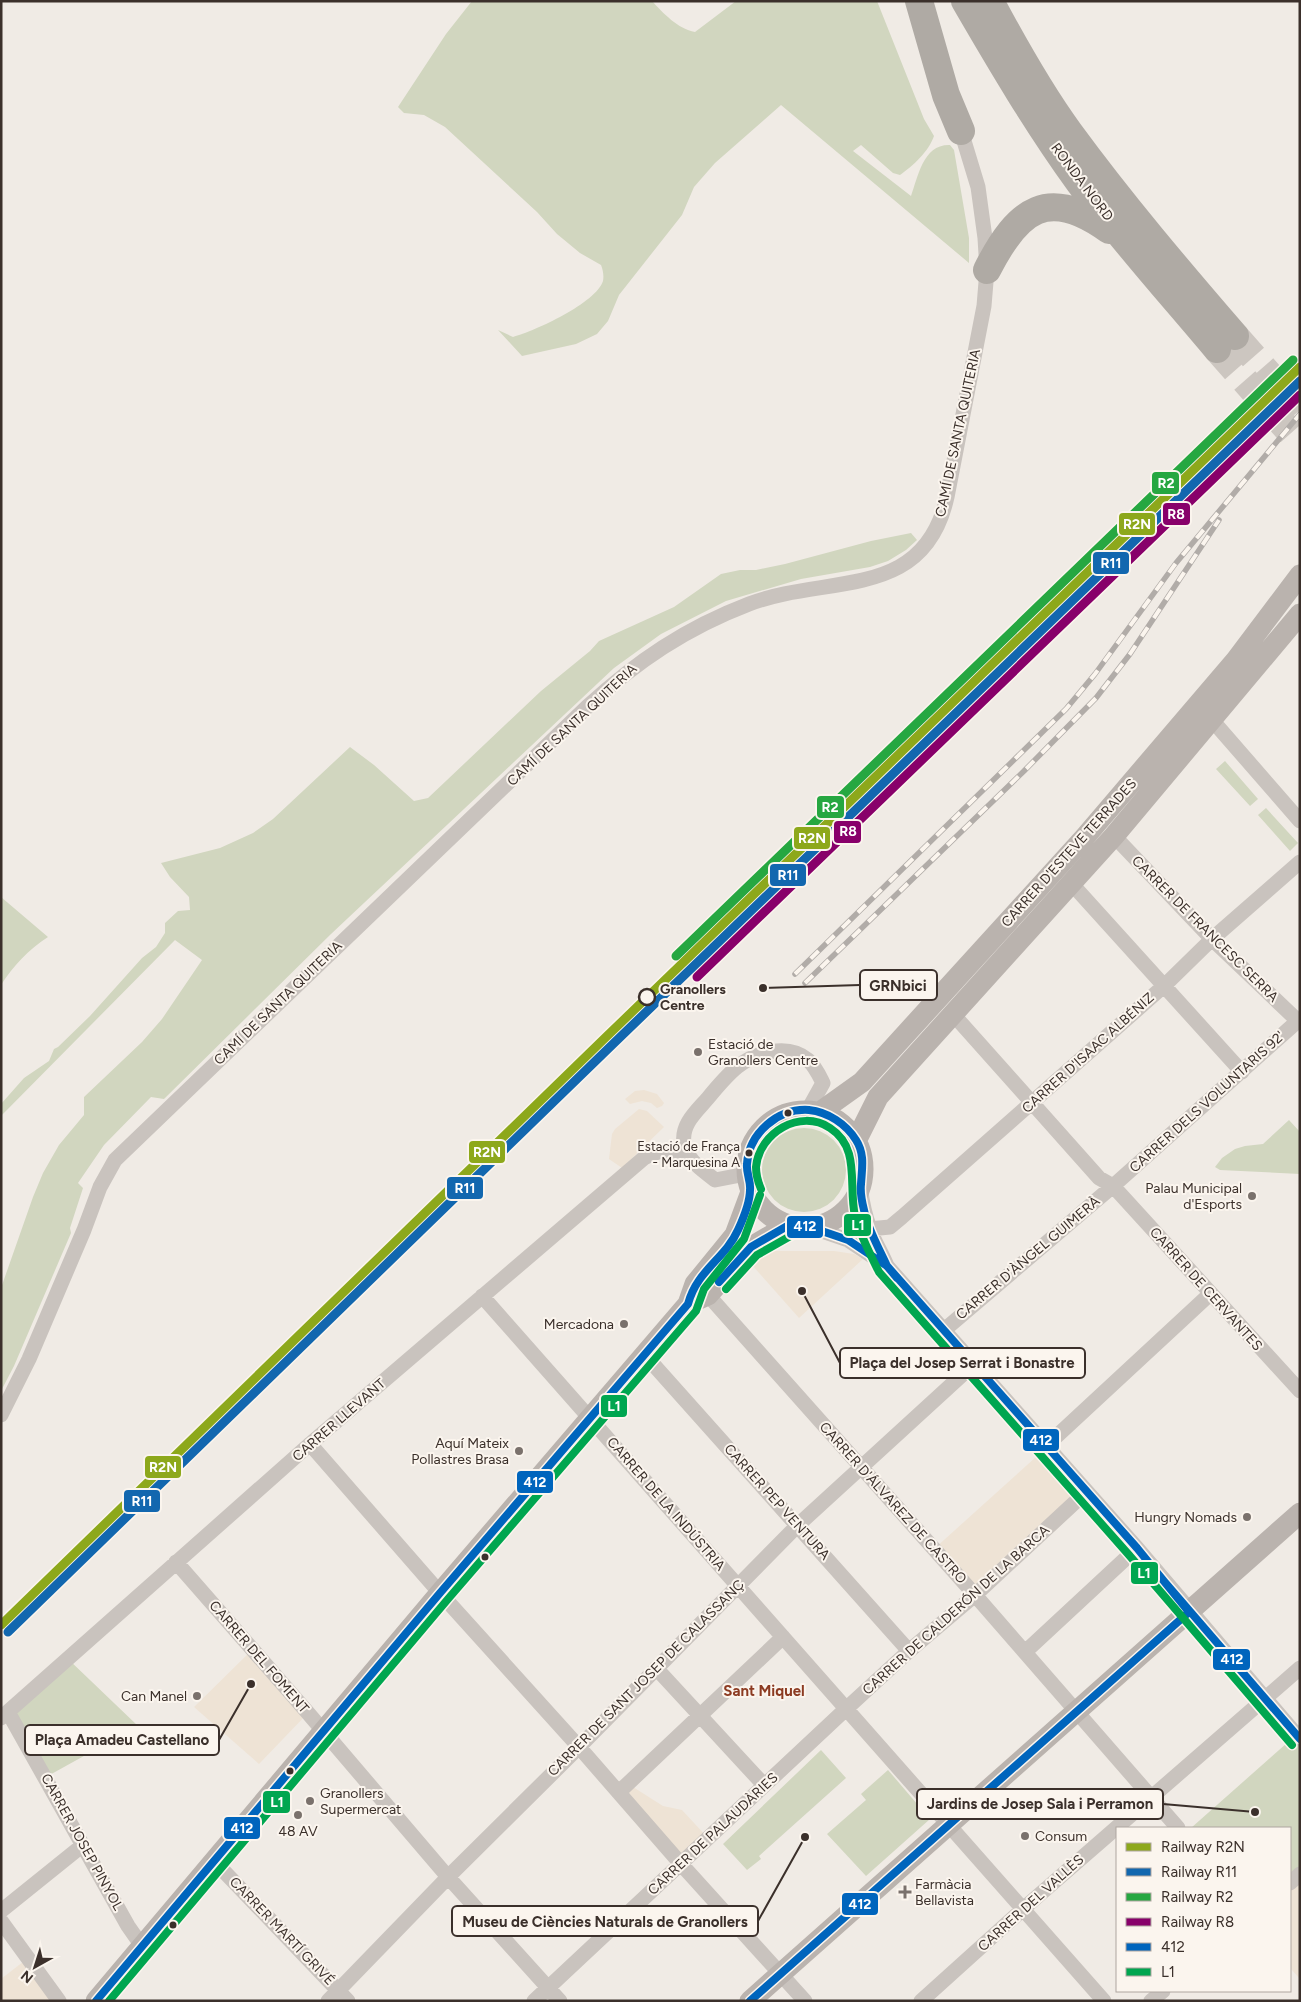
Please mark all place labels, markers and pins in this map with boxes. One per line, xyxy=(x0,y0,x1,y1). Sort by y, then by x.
callout: GRNbici xyxy=(860,970,937,1000)
place label: Granollers Centre xyxy=(660,981,726,1014)
marker: Granollers Centre xyxy=(638,988,656,1006)
place label: Estació de Granollers Centre xyxy=(708,1036,819,1069)
marker: Estació de Granollers Centre xyxy=(692,1046,704,1058)
unlabelled marker xyxy=(783,1108,793,1118)
place label: Estació de França - Marquesina A xyxy=(637,1139,740,1170)
marker: Estació de França - Marquesina A xyxy=(744,1148,754,1158)
place label: Palau Municipal d'Esports xyxy=(1145,1180,1242,1213)
marker: Palau Municipal d'Esports xyxy=(1246,1190,1258,1202)
place label: Mercadona xyxy=(544,1316,614,1333)
marker: Mercadona xyxy=(618,1318,630,1330)
callout: Plaça del Josep Serrat i Bonastre xyxy=(840,1348,1085,1378)
place label: Aquí Mateix Pollastres Brasa xyxy=(411,1435,509,1468)
marker: Aquí Mateix Pollastres Brasa xyxy=(513,1445,525,1457)
place label: Hungry Nomads xyxy=(1134,1509,1237,1526)
marker: Hungry Nomads xyxy=(1241,1511,1253,1523)
unlabelled marker xyxy=(480,1552,490,1562)
place label: Can Manel xyxy=(121,1688,187,1705)
marker: Can Manel xyxy=(191,1690,203,1702)
callout: Plaça Amadeu Castellano xyxy=(25,1725,219,1755)
unlabelled marker xyxy=(285,1766,295,1776)
place label: Granollers Supermercat xyxy=(320,1785,401,1818)
callout: Jardins de Josep Sala i Perramon xyxy=(917,1789,1163,1819)
marker: Granollers Supermercat xyxy=(304,1795,316,1807)
marker: 48 AV xyxy=(292,1809,304,1821)
place label: 48 AV xyxy=(278,1823,318,1840)
place label: Consum xyxy=(1035,1828,1087,1845)
marker: Consum xyxy=(1019,1830,1031,1842)
place label: Farmàcia Bellavista xyxy=(915,1876,974,1909)
marker: Farmàcia Bellavista xyxy=(899,1886,911,1898)
callout: Museu de Ciències Naturals de Granollers xyxy=(452,1906,758,1936)
unlabelled marker xyxy=(168,1920,178,1930)

